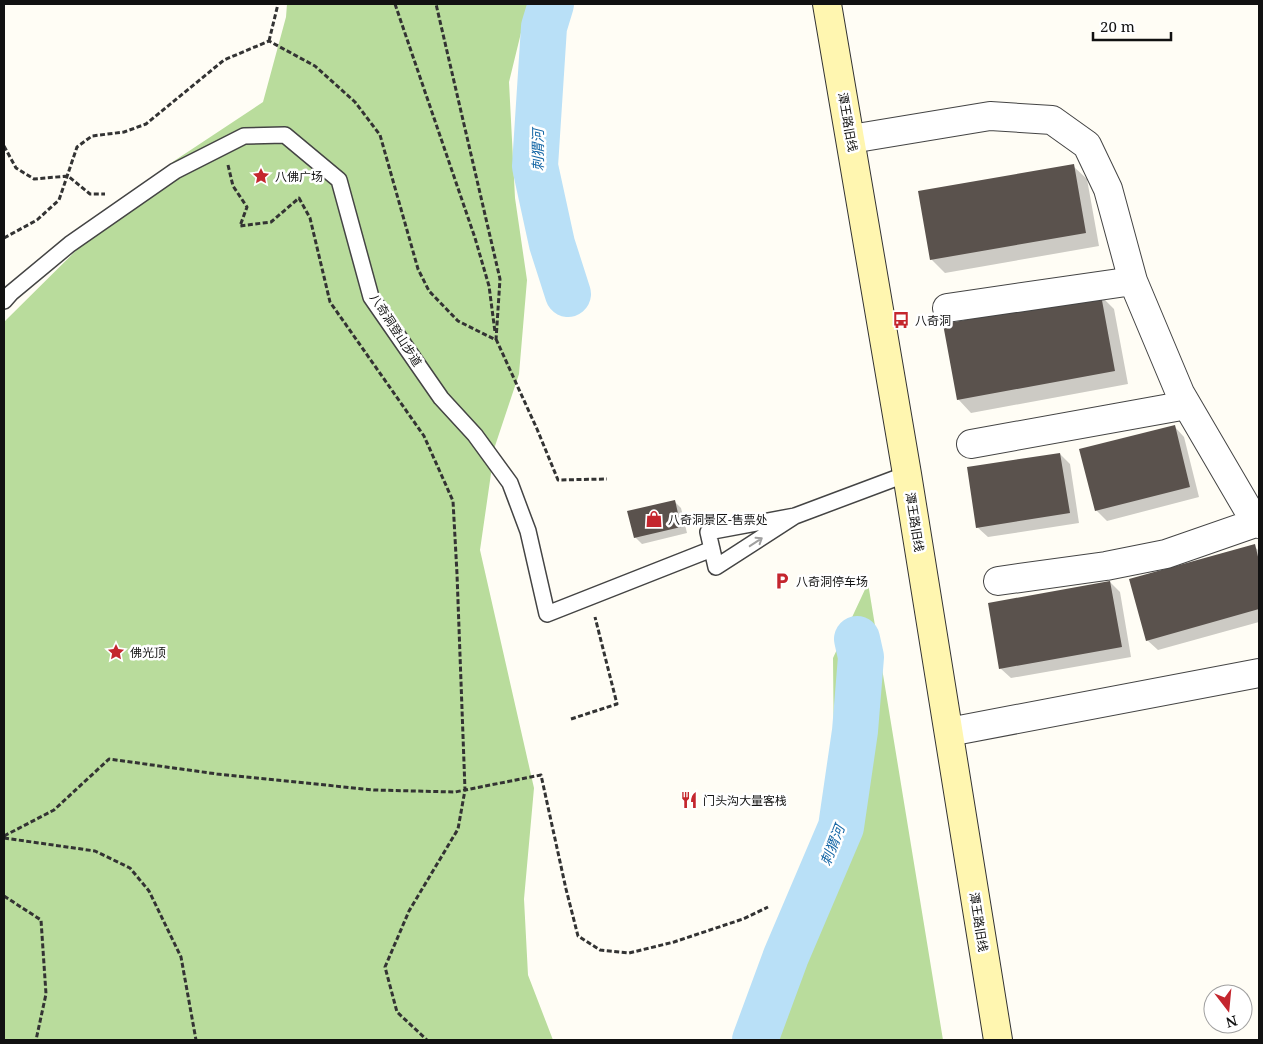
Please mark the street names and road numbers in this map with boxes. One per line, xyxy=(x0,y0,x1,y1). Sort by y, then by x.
street label: 潭王路旧线 xyxy=(834,91,862,153)
street label: 八奇洞登山步道 xyxy=(366,290,426,370)
street label: 潭王路旧线 xyxy=(902,491,928,553)
street label: 潭王路旧线 xyxy=(966,891,992,953)

